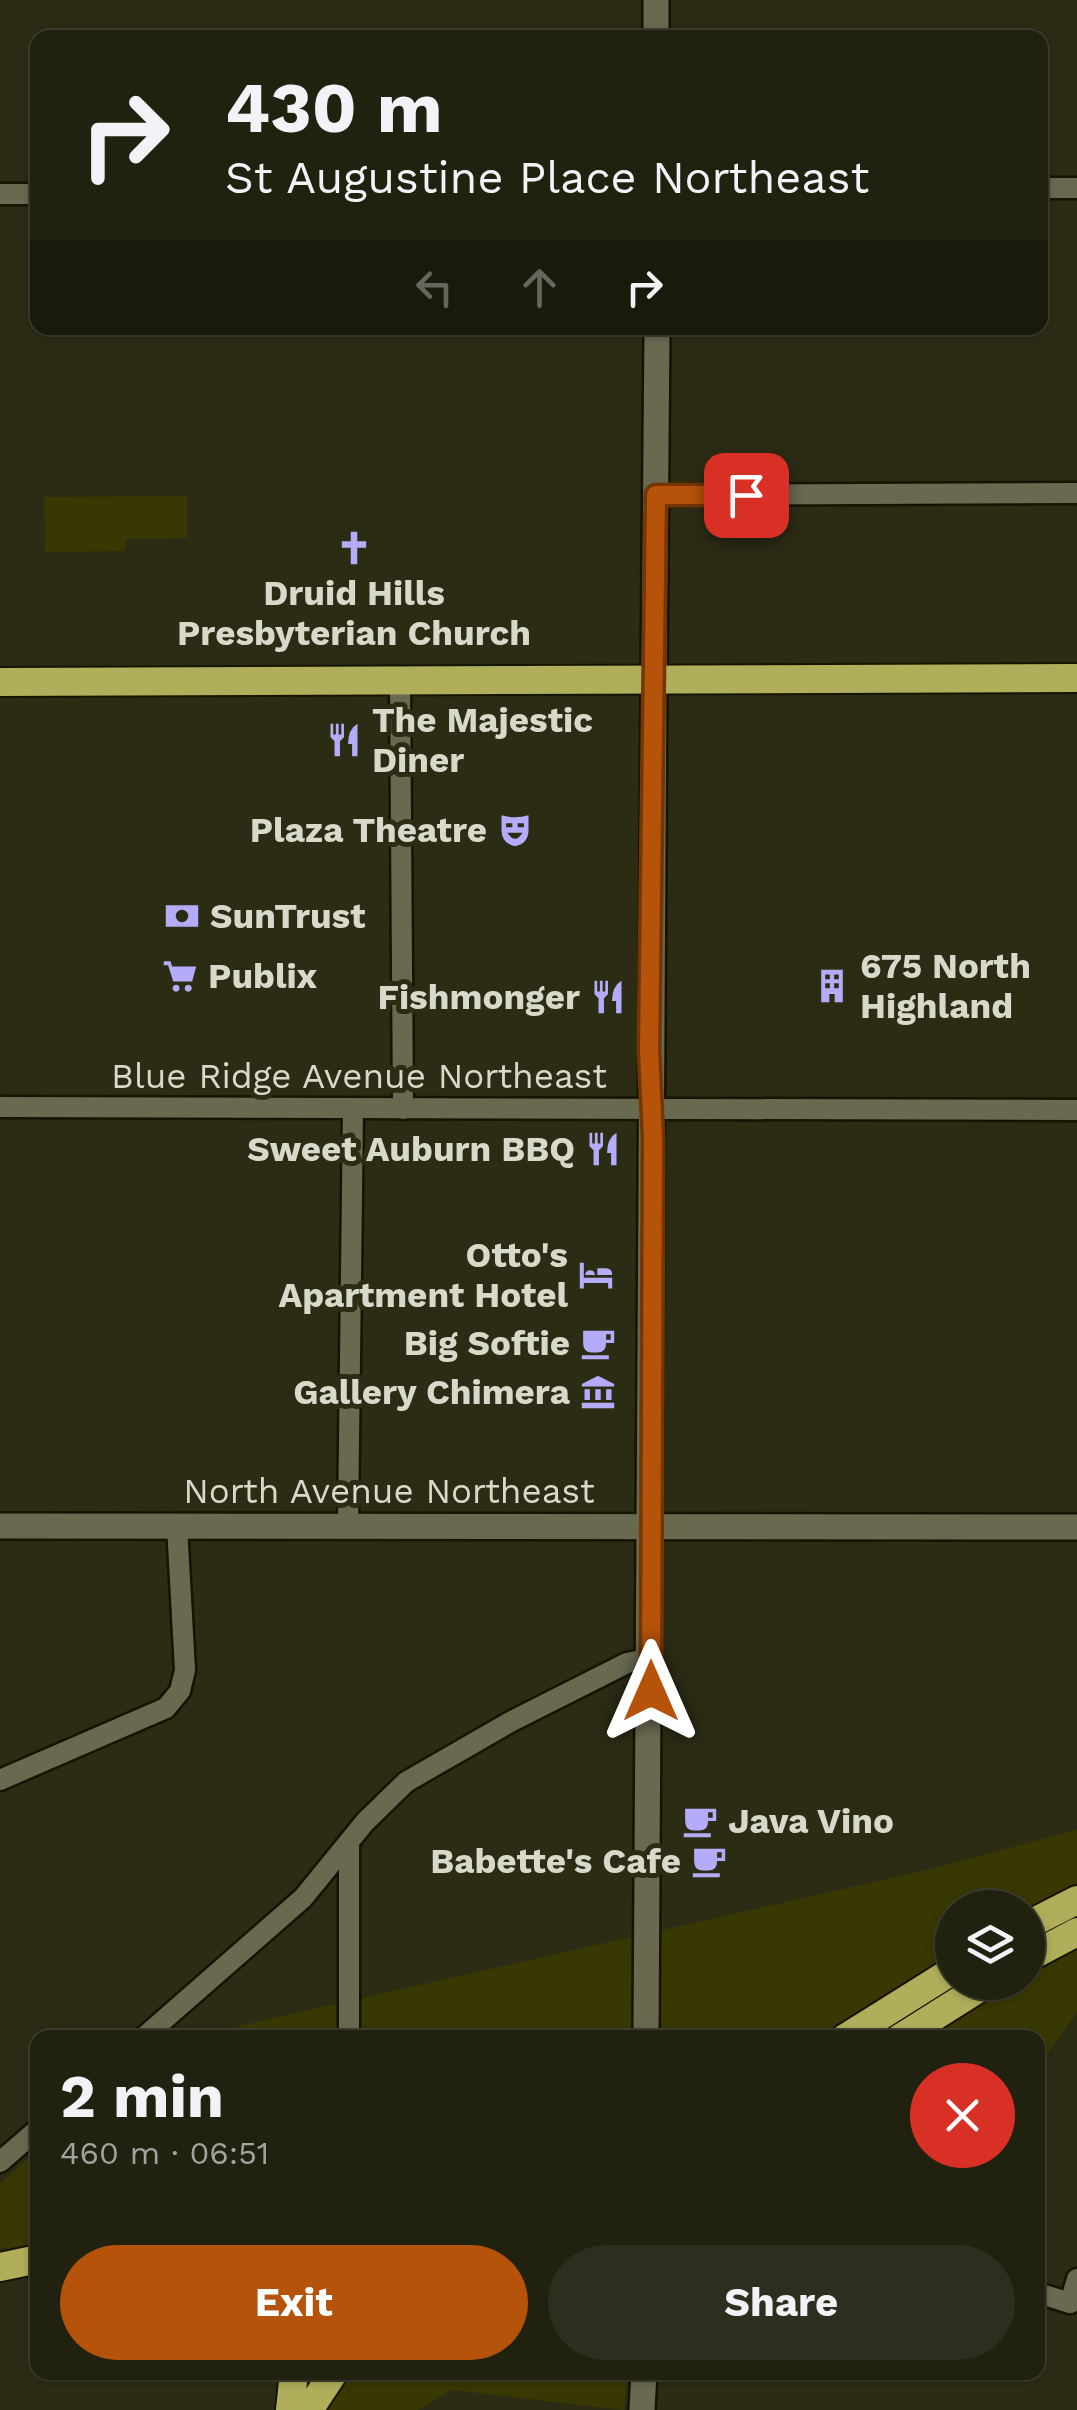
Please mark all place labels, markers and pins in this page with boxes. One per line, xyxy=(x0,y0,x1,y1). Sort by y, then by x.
pin xyxy=(704,453,789,538)
church icon: Druid Hills Presbyterian Church xyxy=(335,529,373,567)
place label: Druid Hills Presbyterian Church xyxy=(177,572,531,654)
place label: The Majestic Diner xyxy=(372,699,593,781)
restaurant icon: The Majestic Diner xyxy=(325,721,363,759)
place label: Plaza Theatre xyxy=(250,809,487,851)
theatre icon: Plaza Theatre xyxy=(496,811,534,849)
place label: SunTrust xyxy=(210,895,366,937)
bank icon: SunTrust xyxy=(163,897,201,935)
place label: 675 North Highland xyxy=(860,945,1031,1027)
place label: Publix xyxy=(208,955,318,997)
supermarket icon: Publix xyxy=(161,957,199,995)
building icon: 675 North Highland xyxy=(813,967,851,1005)
place label: Fishmonger xyxy=(378,976,580,1018)
restaurant icon: Fishmonger xyxy=(589,978,627,1016)
place label: Sweet Auburn BBQ xyxy=(247,1128,575,1170)
restaurant icon: Sweet Auburn BBQ xyxy=(584,1130,622,1168)
place label: Otto's Apartment Hotel xyxy=(279,1234,569,1316)
hotel icon: Otto's Apartment Hotel xyxy=(577,1256,615,1294)
place label: Big Softie xyxy=(404,1322,570,1364)
cafe icon: Big Softie xyxy=(579,1324,617,1362)
place label: Gallery Chimera xyxy=(293,1371,571,1413)
museum icon: Gallery Chimera xyxy=(579,1373,617,1411)
place label: Java Vino xyxy=(728,1800,894,1842)
cafe icon: Java Vino xyxy=(681,1802,719,1840)
place label: Babette's Cafe xyxy=(430,1840,681,1882)
cafe icon: Babette's Cafe xyxy=(690,1842,728,1880)

